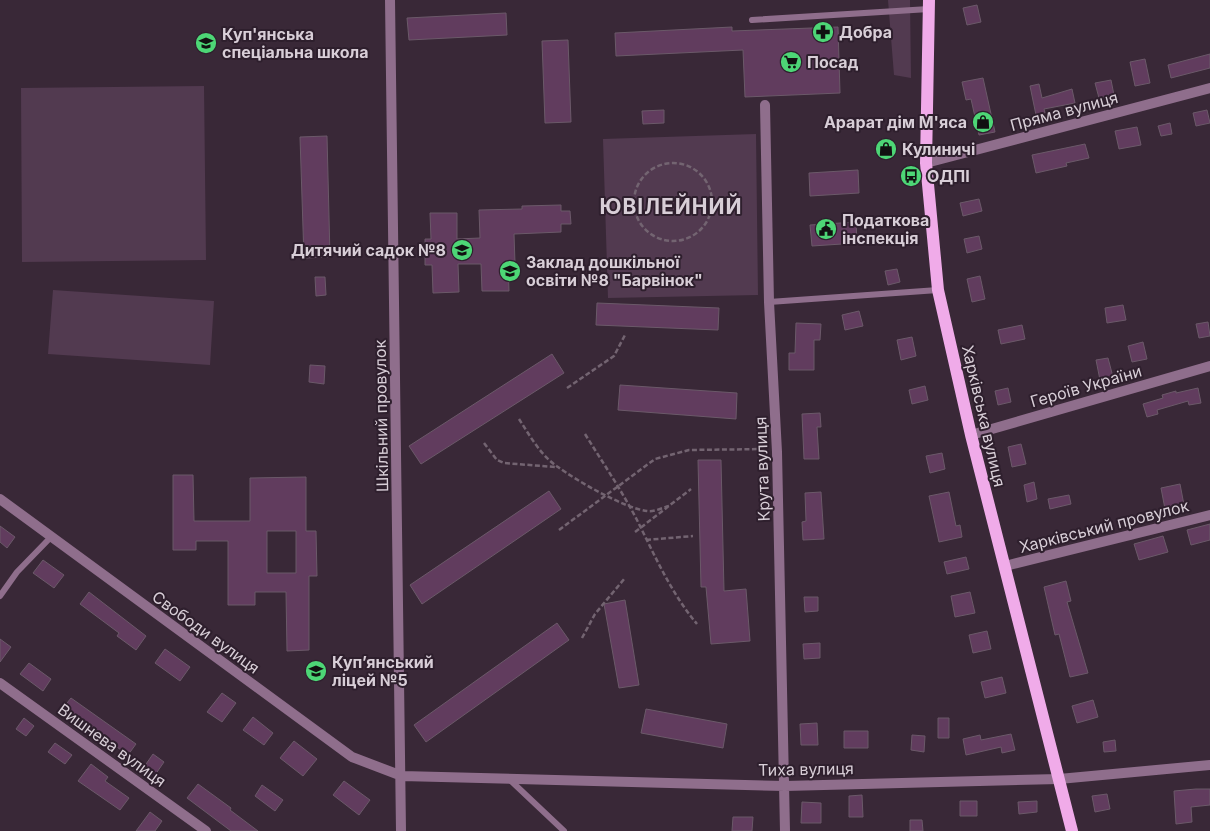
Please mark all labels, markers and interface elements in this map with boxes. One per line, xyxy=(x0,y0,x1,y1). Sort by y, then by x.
pharmacy icon: Добра xyxy=(811,20,835,44)
place label: Добра xyxy=(839,22,892,42)
place label: Куп'янська спеціальна школа xyxy=(222,24,369,62)
school or university icon: Куп'янська спеціальна школа xyxy=(194,31,218,55)
supermarket icon: Посад xyxy=(779,50,803,74)
place label: Посад xyxy=(807,52,859,72)
street label: Пряма вулиця xyxy=(1008,87,1120,135)
shop icon: Арарат дім М'яса xyxy=(971,110,995,134)
place label: Арарат дім М'яса xyxy=(824,112,967,132)
shop icon: Кулиничі xyxy=(874,137,898,161)
place label: Кулиничі xyxy=(902,139,975,159)
bus stop icon: ОДПІ xyxy=(899,164,923,188)
place label: ОДПІ xyxy=(927,166,970,186)
district label: ЮВІЛЕЙНИЙ xyxy=(600,193,742,219)
place label: Податкова інспекція xyxy=(842,210,929,248)
public building icon: Податкова інспекція xyxy=(814,217,838,241)
school or university icon: Дитячий садок №8 xyxy=(450,238,474,262)
place label: Дитячий садок №8 xyxy=(291,240,446,260)
place label: Заклад дошкільної освіти №8 "Барвінок" xyxy=(526,252,703,290)
school or university icon: Заклад дошкільної освіти №8 "Барвінок" xyxy=(498,259,522,283)
street label: Шкільний провулок xyxy=(370,339,392,492)
street label: Харківська вулиця xyxy=(958,343,1010,489)
street label: Героїв України xyxy=(1028,361,1144,411)
street label: Крута вулиця xyxy=(750,416,774,522)
street label: Харківський провулок xyxy=(1017,495,1191,557)
street label: Свободи вулиця xyxy=(148,586,264,678)
place label: Куп’янський ліцей №5 xyxy=(332,652,434,690)
school or university icon: Куп’янський ліцей №5 xyxy=(304,659,328,683)
street label: Вишнева вулиця xyxy=(54,699,170,791)
street label: Тиха вулиця xyxy=(758,758,854,780)

